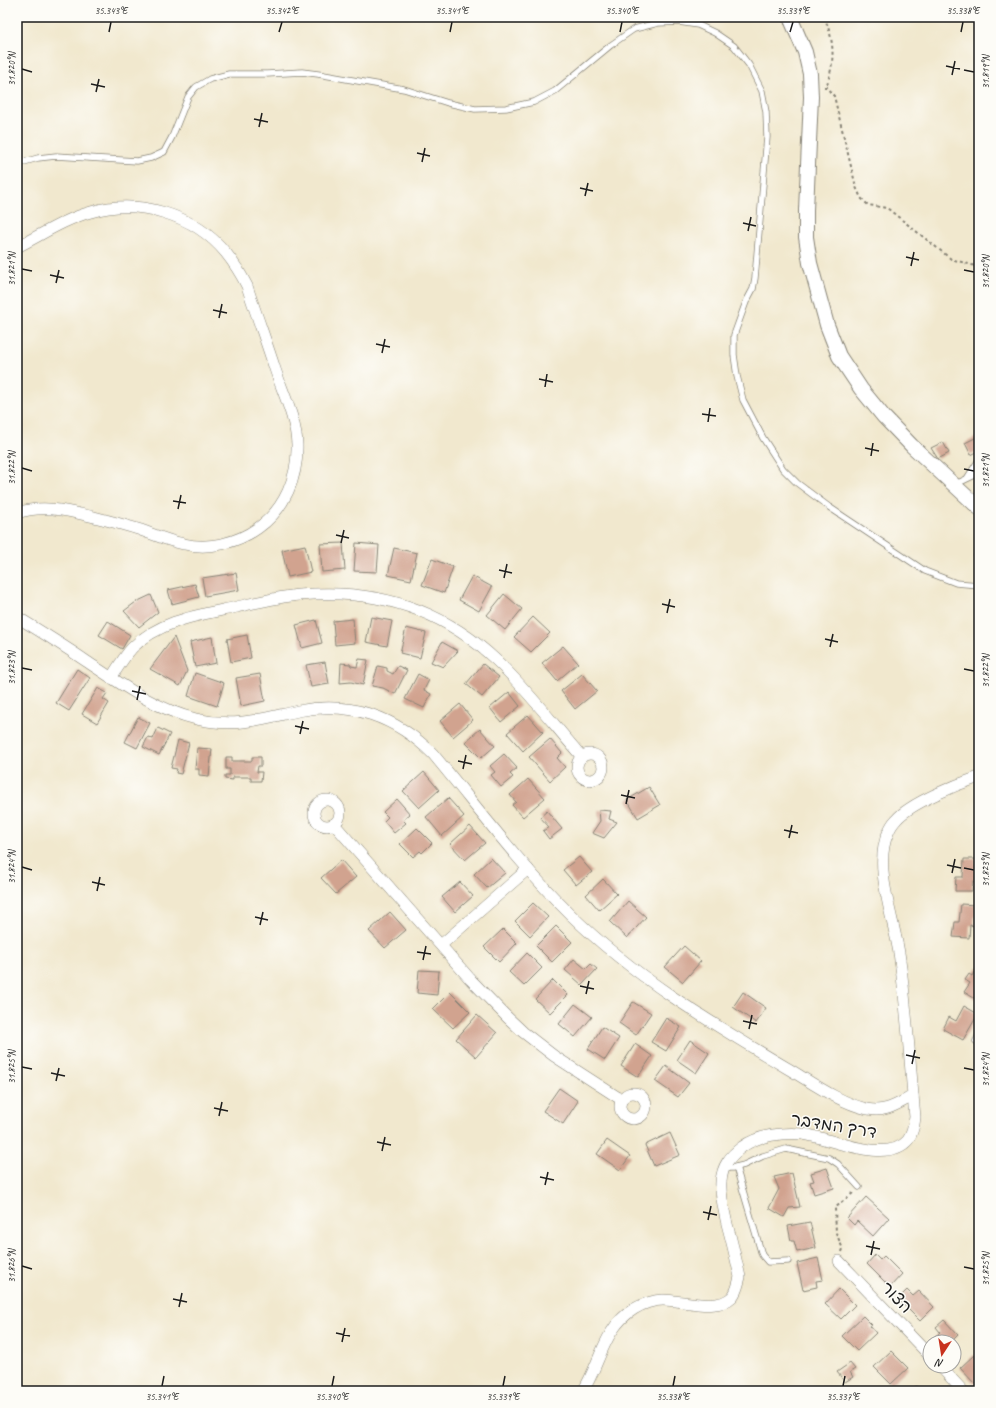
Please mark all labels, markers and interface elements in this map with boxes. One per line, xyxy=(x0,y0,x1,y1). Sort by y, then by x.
text: 35.343°E xyxy=(95,4,129,17)
text: 35.342°E xyxy=(266,4,300,17)
text: 35.341°E xyxy=(436,4,470,17)
text: 35.340°E xyxy=(606,4,640,17)
text: 35.339°E xyxy=(777,4,811,17)
text: 35.338°E xyxy=(947,4,981,17)
text: 31.820°N xyxy=(5,50,18,86)
text: 31.819°N xyxy=(979,53,992,89)
text: 31.821°N xyxy=(5,250,18,286)
text: 31.820°N xyxy=(979,253,992,289)
text: 31.822°N xyxy=(5,449,18,485)
text: 31.821°N xyxy=(979,452,992,488)
text: 31.823°N xyxy=(5,649,18,685)
text: 31.822°N xyxy=(979,652,992,688)
text: 31.824°N xyxy=(5,848,18,884)
text: 31.823°N xyxy=(979,851,992,887)
text: 31.825°N xyxy=(5,1048,18,1084)
text: 31.824°N xyxy=(979,1051,992,1087)
street label: דרך המדבר xyxy=(790,1108,878,1143)
text: 31.826°N xyxy=(5,1247,18,1283)
text: 31.825°N xyxy=(979,1250,992,1286)
street label: הצור xyxy=(877,1277,917,1318)
north arrow xyxy=(922,1334,962,1374)
text: N xyxy=(933,1356,945,1371)
text: 35.341°E xyxy=(146,1390,180,1403)
text: 35.340°E xyxy=(316,1390,350,1403)
text: 35.339°E xyxy=(487,1390,521,1403)
text: 35.338°E xyxy=(657,1390,691,1403)
text: 35.337°E xyxy=(827,1390,861,1403)

